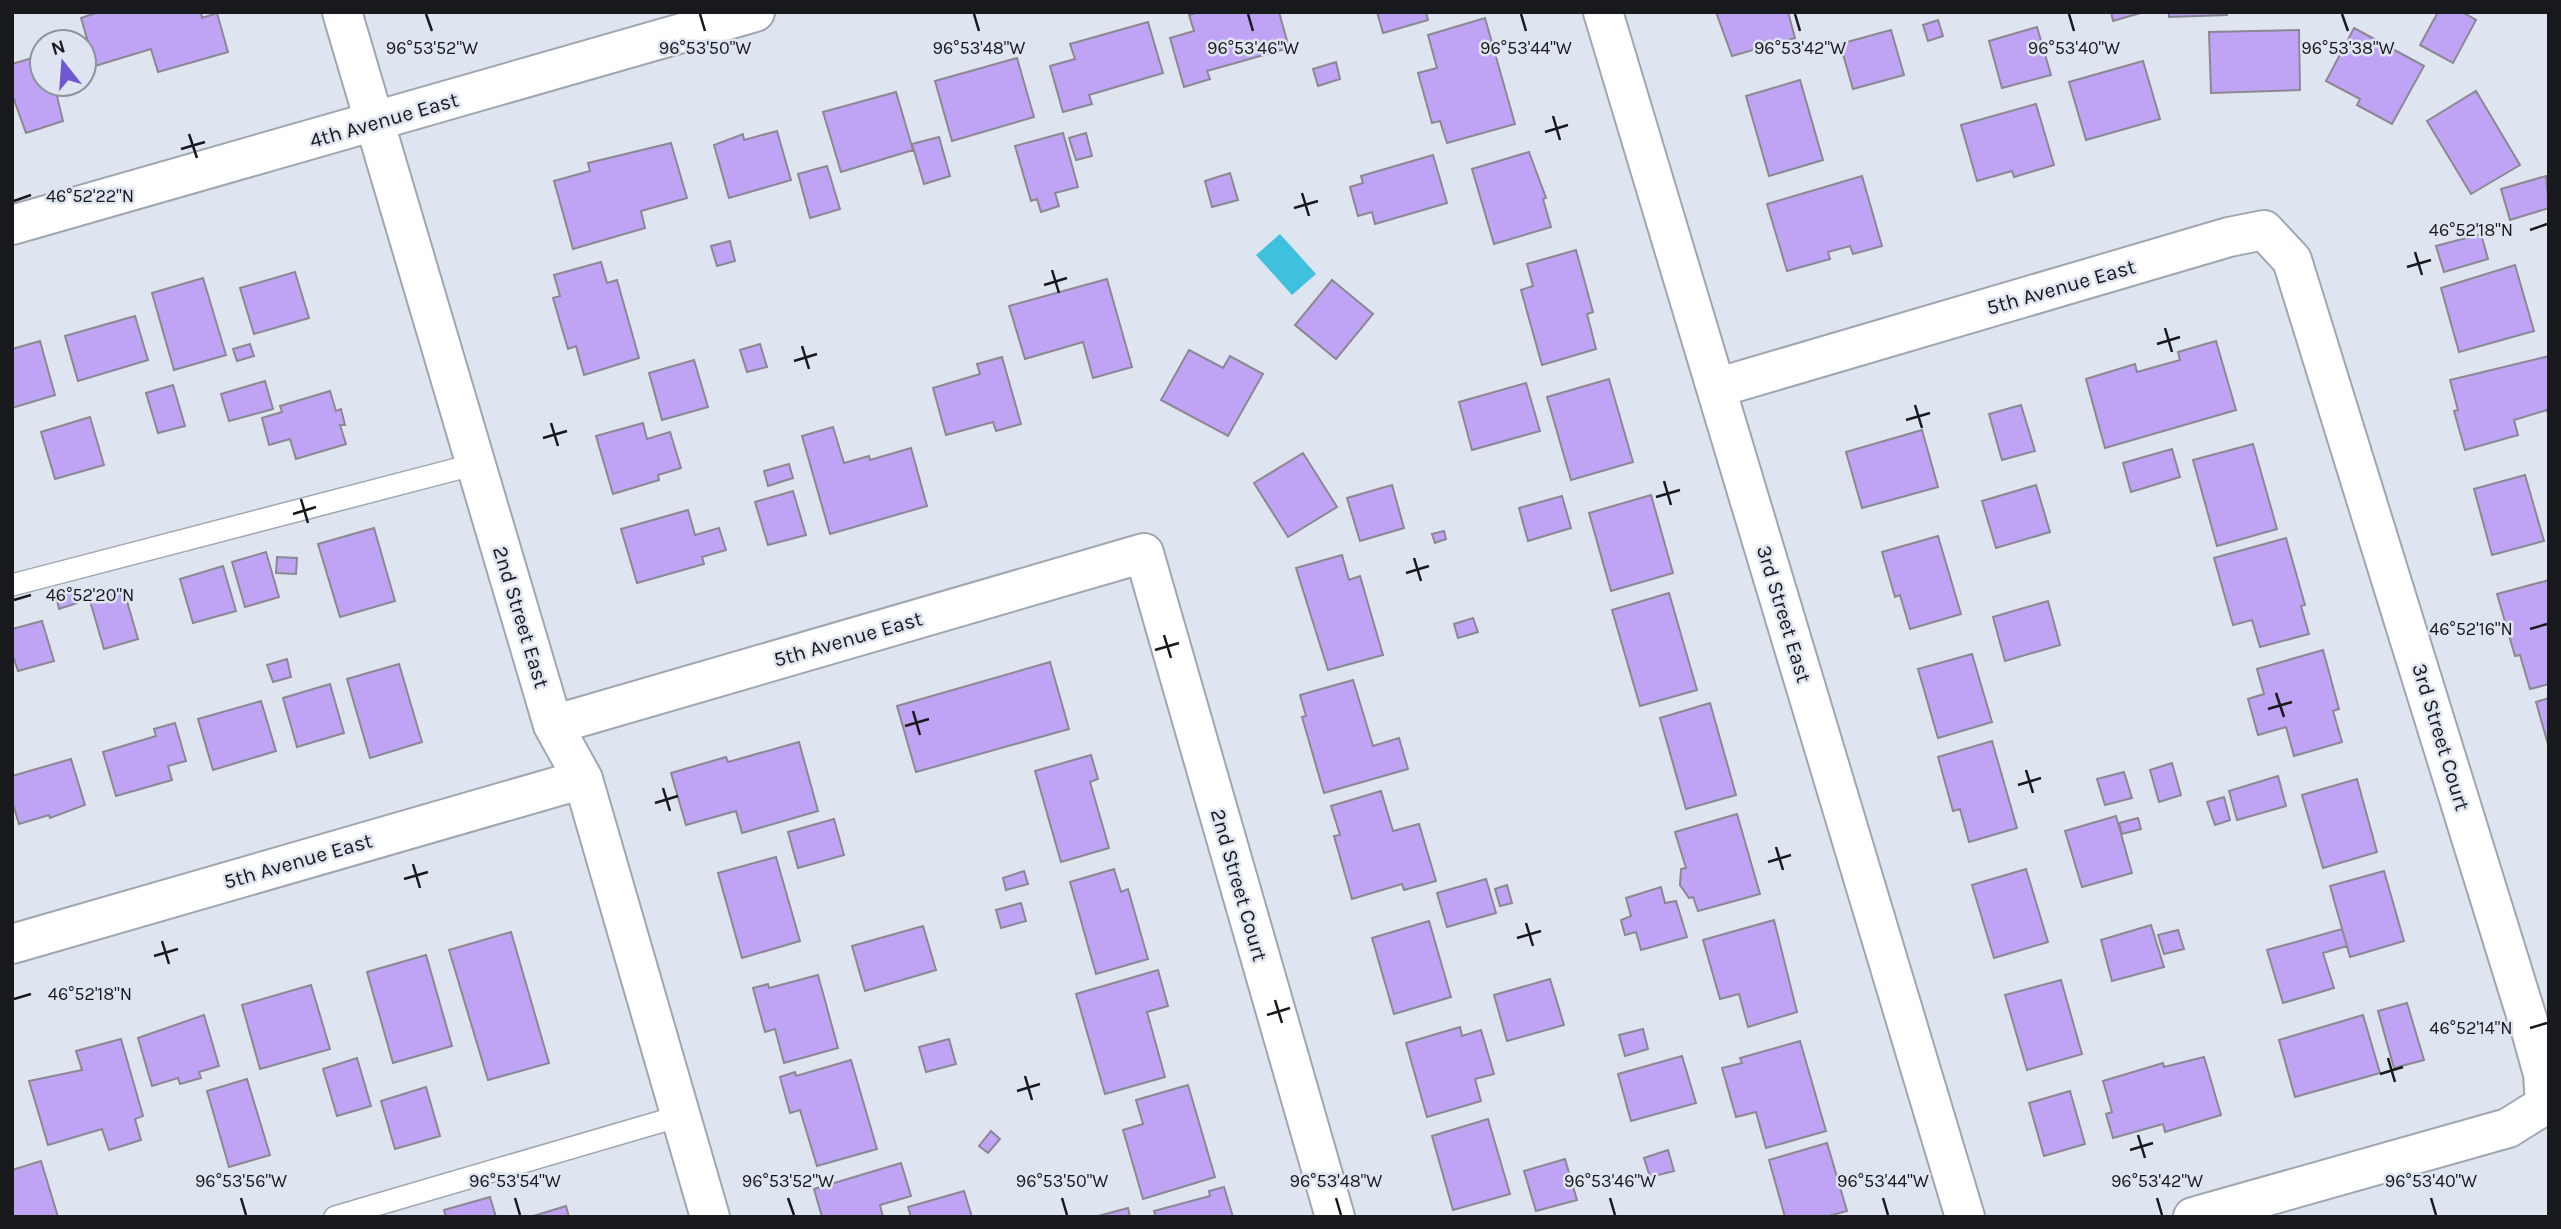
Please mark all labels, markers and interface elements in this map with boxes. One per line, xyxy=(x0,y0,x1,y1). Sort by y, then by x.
north arrow xyxy=(28,28,98,98)
text: N xyxy=(49,35,68,60)
text: 96°53'52"W xyxy=(386,37,478,59)
text: 96°53'50"W xyxy=(659,37,751,59)
text: 96°53'48"W xyxy=(933,37,1025,59)
text: 96°53'46"W xyxy=(1207,37,1299,59)
text: 96°53'44"W xyxy=(1480,37,1572,59)
text: 96°53'42"W xyxy=(1754,37,1846,59)
text: 96°53'40"W xyxy=(2028,37,2120,59)
text: 96°53'38"W xyxy=(2301,37,2395,59)
street label: 4th Avenue East xyxy=(307,87,461,153)
text: 46°52'22"N xyxy=(46,185,134,207)
text: 46°52'18"N xyxy=(2429,219,2513,241)
street label: 5th Avenue East xyxy=(1984,254,2138,320)
street label: 3rd Street East xyxy=(1752,542,1816,686)
street label: 2nd Street East xyxy=(488,543,554,691)
text: 46°52'20"N xyxy=(46,584,134,606)
street label: 5th Avenue East xyxy=(771,606,925,672)
text: 46°52'16"N xyxy=(2429,618,2513,640)
street label: 3rd Street Court xyxy=(2407,661,2475,814)
street label: 2nd Street Court xyxy=(1206,806,1272,964)
street label: 5th Avenue East xyxy=(221,828,375,894)
text: 46°52'18"N xyxy=(48,983,132,1005)
text: 46°52'14"N xyxy=(2429,1017,2513,1039)
text: 96°53'56"W xyxy=(195,1170,287,1192)
text: 96°53'54"W xyxy=(469,1170,561,1192)
text: 96°53'52"W xyxy=(742,1170,834,1192)
text: 96°53'50"W xyxy=(1016,1170,1108,1192)
text: 96°53'48"W xyxy=(1290,1170,1382,1192)
text: 96°53'46"W xyxy=(1564,1170,1656,1192)
text: 96°53'44"W xyxy=(1837,1170,1929,1192)
text: 96°53'42"W xyxy=(2111,1170,2203,1192)
text: 96°53'40"W xyxy=(2385,1170,2477,1192)

